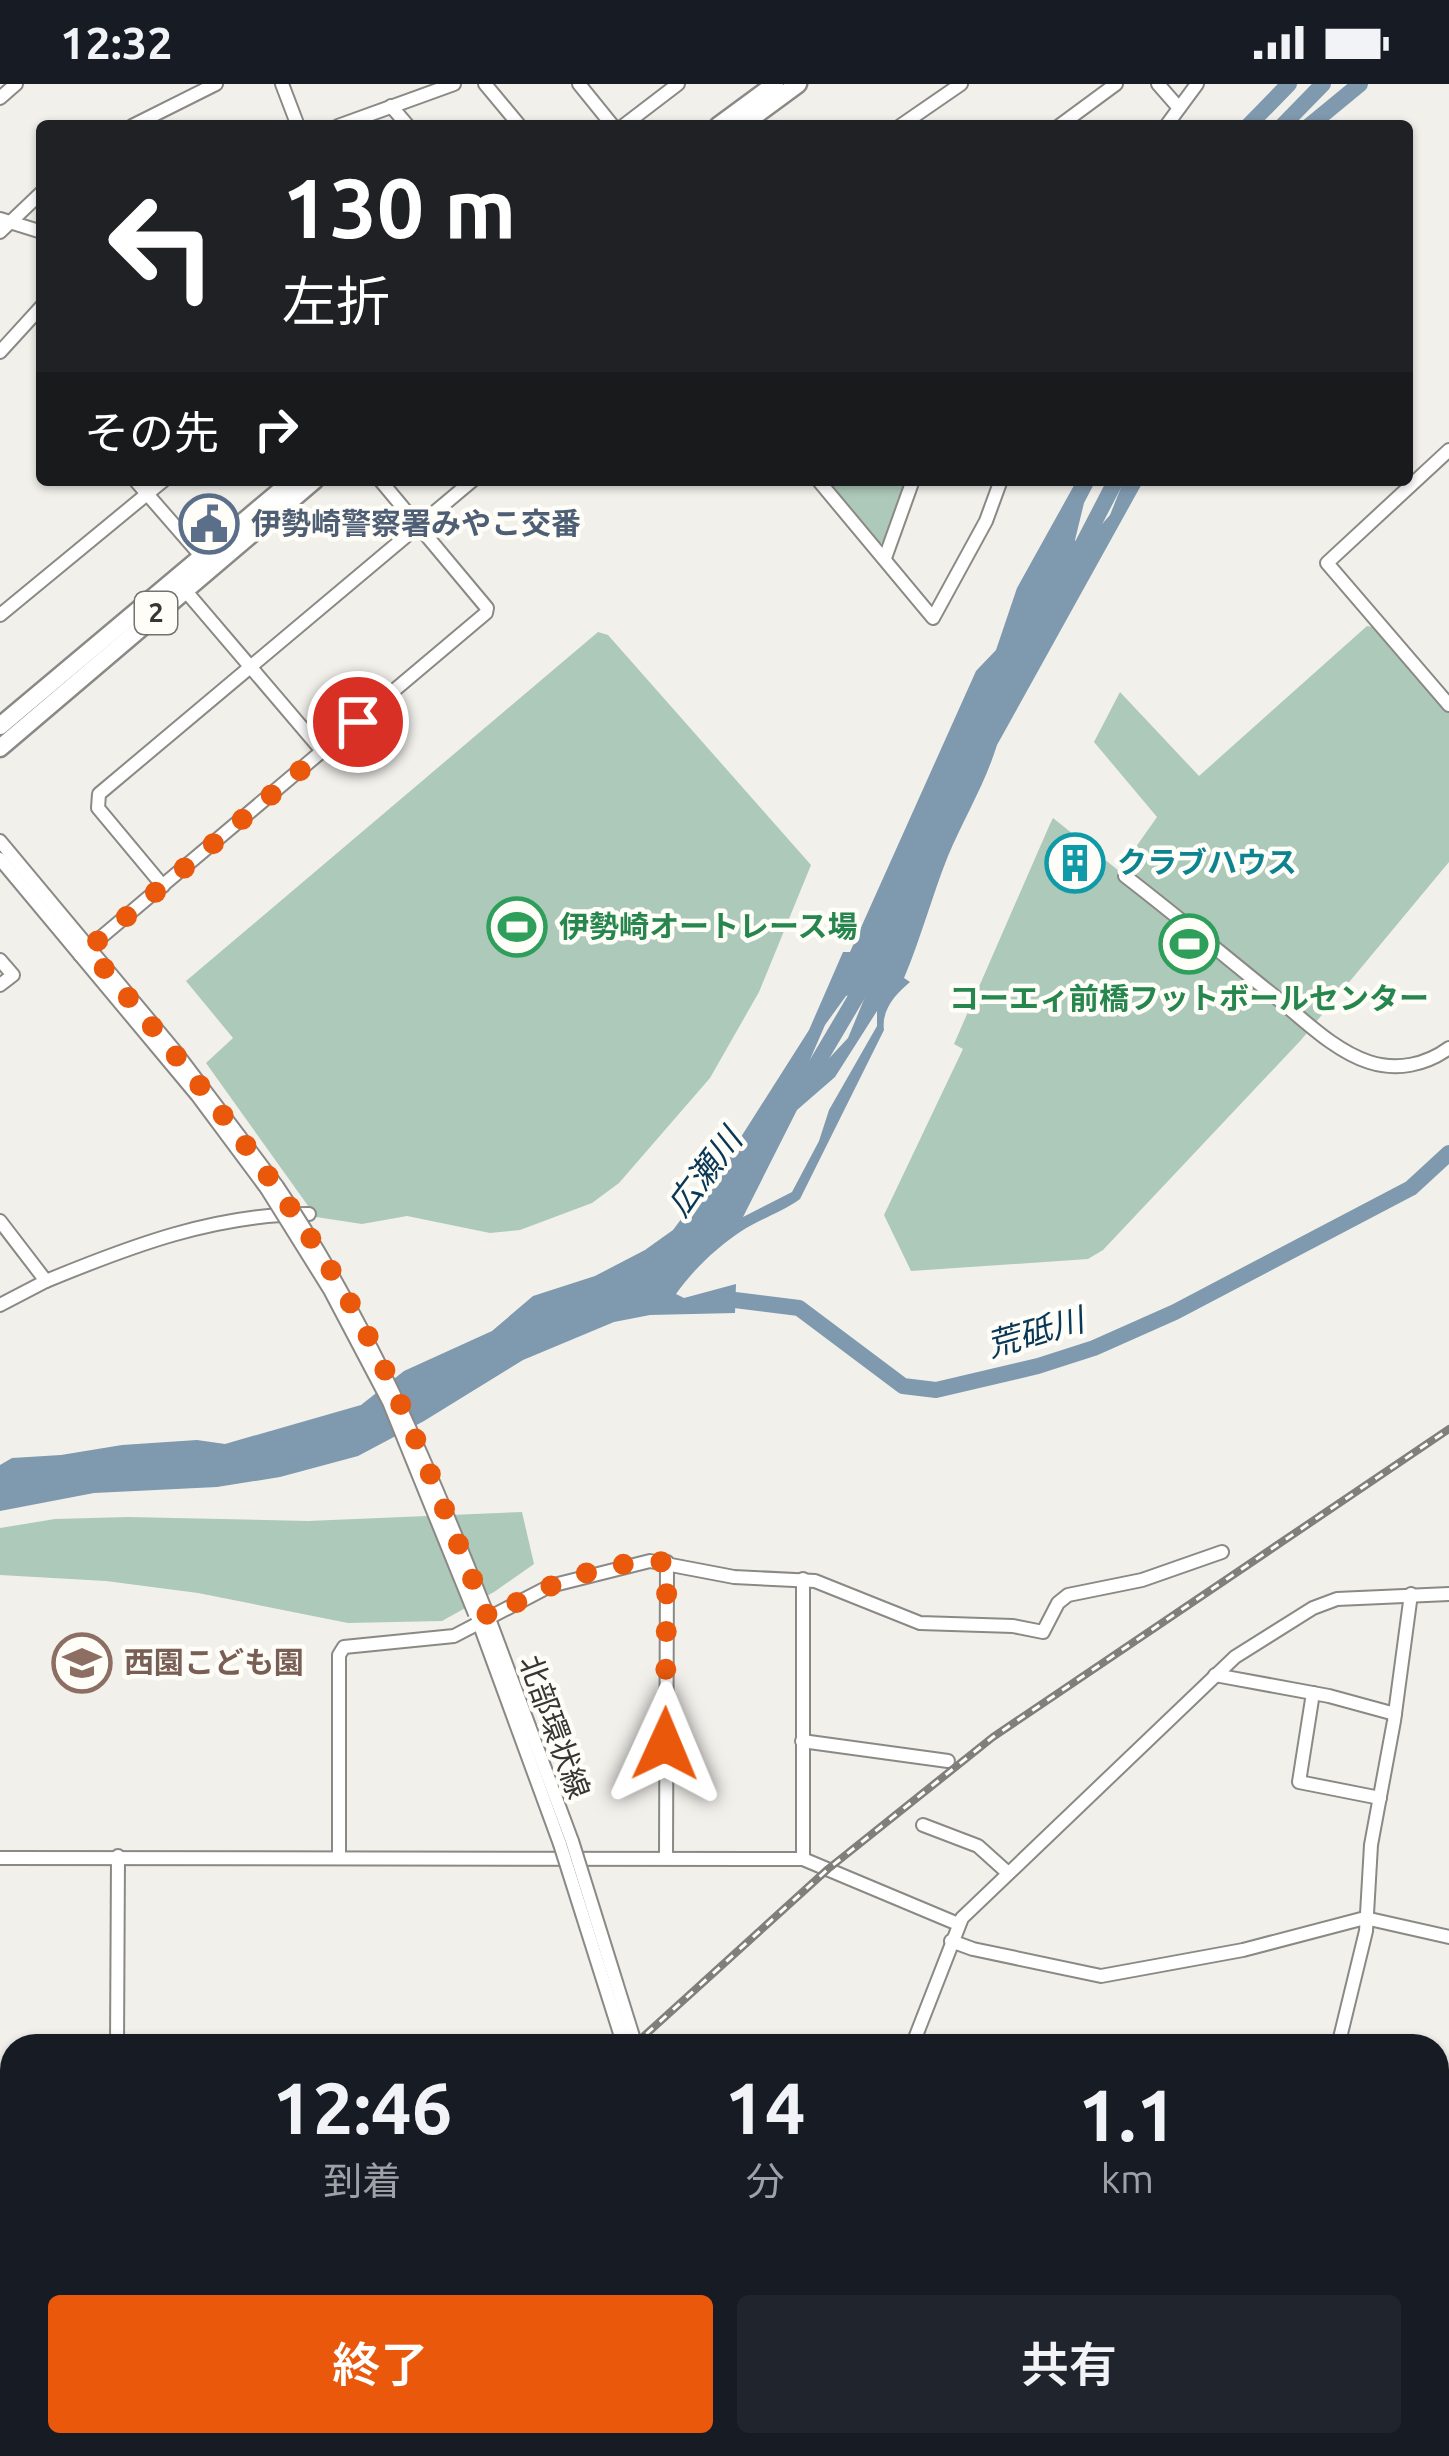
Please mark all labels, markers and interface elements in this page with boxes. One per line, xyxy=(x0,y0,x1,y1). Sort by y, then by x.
text: 12:32 xyxy=(60,17,173,68)
text: 130 m xyxy=(282,160,516,254)
icon: left xyxy=(84,168,240,324)
text: 左折 xyxy=(282,271,390,331)
icon: right xyxy=(243,396,309,462)
text: その先 xyxy=(84,407,219,458)
public building icon: 伊勢崎警察署みやこ交番 xyxy=(178,493,240,555)
place label: 伊勢崎警察署みやこ交番 xyxy=(251,506,581,540)
road number: 2 xyxy=(135,592,177,634)
pin xyxy=(307,671,409,773)
icon: arrive xyxy=(325,689,391,755)
building icon: クラブハウス xyxy=(1044,832,1106,894)
place label: クラブハウス xyxy=(1117,845,1297,879)
sports icon: 伊勢崎オートレース場 xyxy=(486,896,548,958)
place label: 伊勢崎オートレース場 xyxy=(559,909,858,943)
sports icon: コーエィ前橋フットボールセンター xyxy=(1158,913,1220,975)
place label: コーエィ前橋フットボールセンター xyxy=(949,981,1429,1015)
water label: 広瀬川 xyxy=(659,1119,750,1222)
water label: 荒砥川 xyxy=(982,1299,1090,1363)
school or university icon: 西園こども園 xyxy=(51,1632,113,1694)
place label: 西園こども園 xyxy=(124,1645,304,1679)
street label: 北部環状線 xyxy=(513,1650,597,1803)
position arrow xyxy=(602,1681,728,1807)
text: 12:46 xyxy=(272,2067,452,2148)
text: 14 xyxy=(725,2067,806,2148)
text: 1.1 xyxy=(1078,2074,1177,2155)
text: km xyxy=(1101,2157,1154,2200)
text: 到着 xyxy=(323,2159,401,2202)
text: 分 xyxy=(746,2159,785,2202)
button: 終了 xyxy=(48,2295,713,2433)
button: 共有 xyxy=(737,2295,1401,2433)

